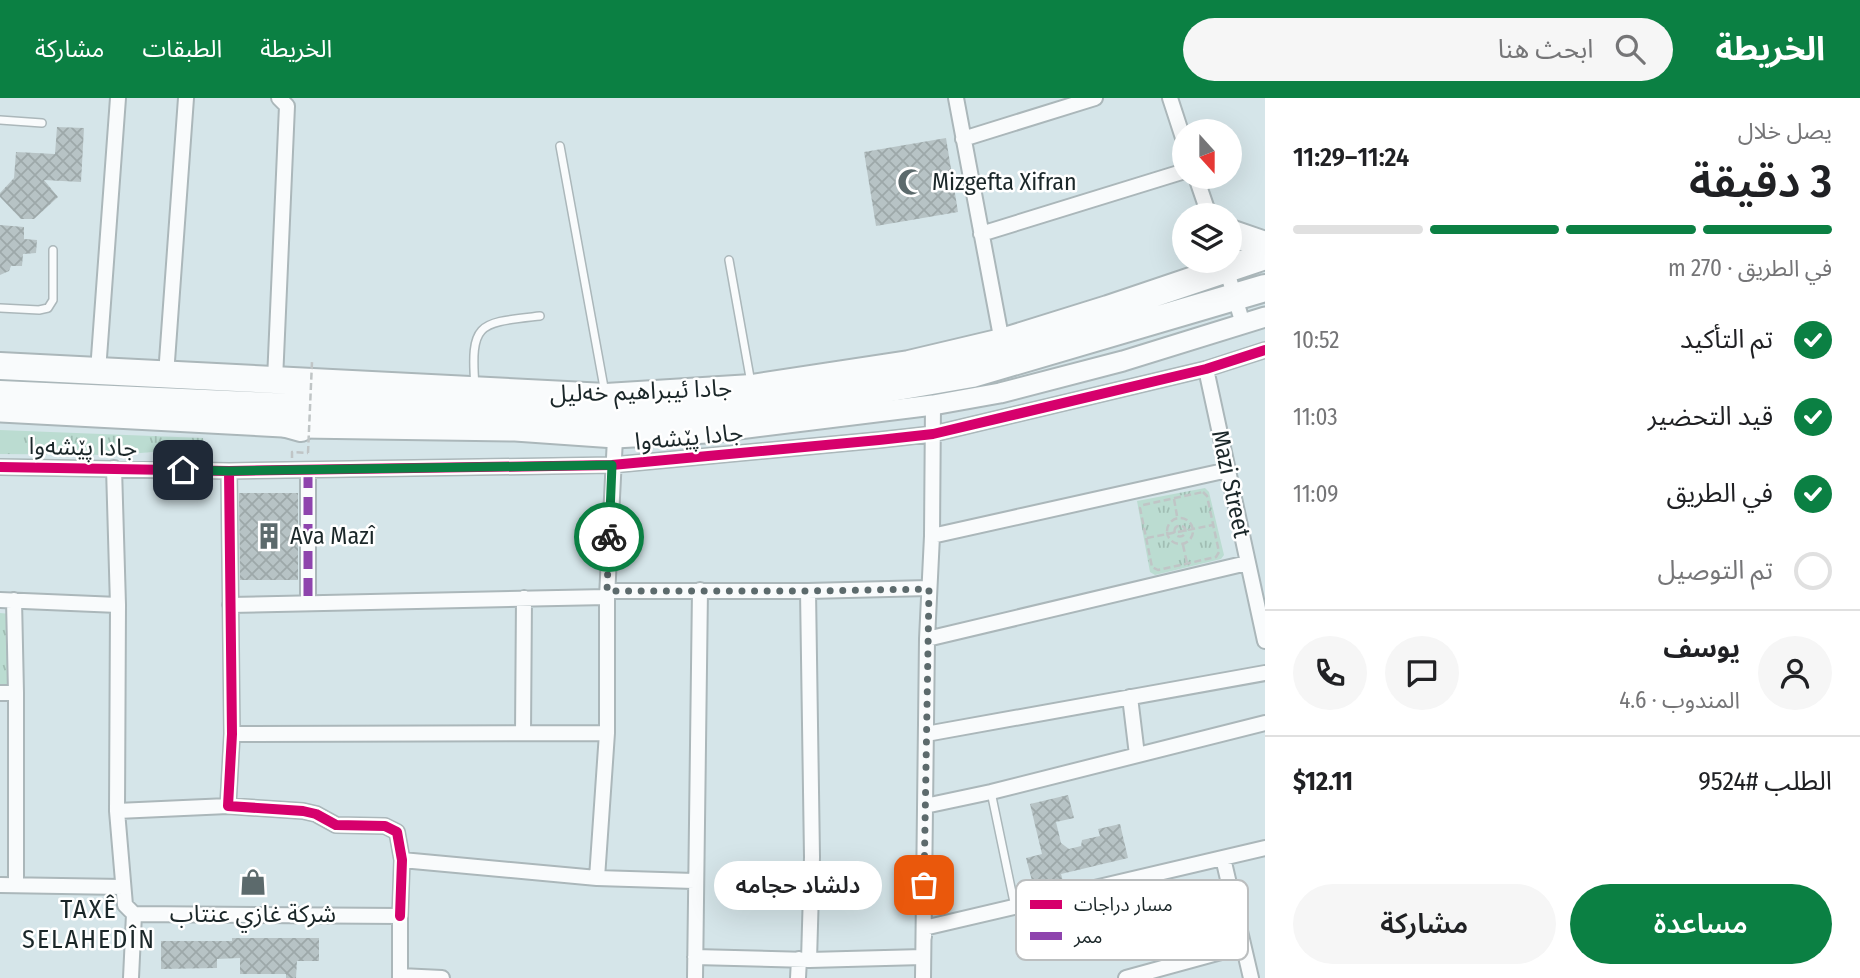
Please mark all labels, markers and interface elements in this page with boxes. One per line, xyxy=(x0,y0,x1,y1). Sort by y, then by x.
search box xyxy=(1183,18,1673,81)
text: الخريطة xyxy=(1715,29,1825,69)
icon: search xyxy=(1611,30,1649,68)
text: ابحث هنا xyxy=(1498,34,1593,65)
text: مشاركة xyxy=(35,35,104,63)
text: الطبقات xyxy=(142,35,222,63)
text: الخريطة xyxy=(260,35,332,63)
text: يصل خلال xyxy=(1738,117,1832,145)
north arrow xyxy=(1172,119,1242,189)
map controls xyxy=(1172,119,1242,273)
text: 11:24–11:29 xyxy=(1293,142,1409,173)
text: 3 دقيقة xyxy=(1689,154,1832,209)
mosque icon: Mizgefta Xifran xyxy=(896,167,926,197)
place label: Mizgefta Xifran xyxy=(932,168,1077,196)
button: layers xyxy=(1172,203,1242,273)
text: في الطريق · 270 m xyxy=(1668,254,1832,282)
icon: check xyxy=(1794,321,1832,359)
text: تم التأكيد xyxy=(1680,324,1773,355)
text: 10:52 xyxy=(1293,326,1339,354)
street label: جادا ئیبراهیم خەلیل xyxy=(549,374,733,411)
icon: check xyxy=(1794,398,1832,436)
text: قيد التحضير xyxy=(1648,401,1773,432)
text: 11:03 xyxy=(1293,403,1338,431)
street label: جادا پێشەوا xyxy=(634,418,744,457)
street label: Mazi Street xyxy=(1206,428,1256,540)
street label: جادا پێشەوا xyxy=(28,432,138,463)
pin xyxy=(153,440,213,500)
icon: home xyxy=(164,451,202,489)
icon: check xyxy=(1794,475,1832,513)
text: في الطريق xyxy=(1666,478,1773,509)
text: 11:09 xyxy=(1293,480,1338,508)
courier xyxy=(574,502,644,572)
icon: bike xyxy=(590,518,628,556)
building icon: Ava Mazî xyxy=(254,521,284,551)
place label: Ava Mazî xyxy=(290,522,376,550)
text: تم التوصيل xyxy=(1657,555,1773,586)
text: يوسف xyxy=(1663,633,1740,664)
button: phone xyxy=(1293,636,1367,710)
button: chat xyxy=(1385,636,1459,710)
button: person xyxy=(1758,636,1832,710)
text: المندوب · 4.6 xyxy=(1619,686,1740,714)
text: $12.11 xyxy=(1293,766,1353,797)
text: الطلب #9524 xyxy=(1698,766,1832,797)
pin xyxy=(894,855,954,915)
callout: دلشاد حجامه xyxy=(714,860,882,910)
icon: bag xyxy=(905,866,943,904)
shop icon: شركة غازي عنتاب xyxy=(238,867,268,897)
text: دلشاد حجامه xyxy=(736,871,860,899)
legend xyxy=(1016,880,1248,960)
button: مشاركة xyxy=(1293,884,1556,964)
button: مساعدة xyxy=(1570,884,1832,964)
text: مسار دراجات xyxy=(1074,893,1173,916)
district label: TAXÊ SELAHEDÎN xyxy=(22,894,156,955)
place label: شركة غازي عنتاب xyxy=(170,900,336,933)
text: ممر xyxy=(1073,925,1102,948)

